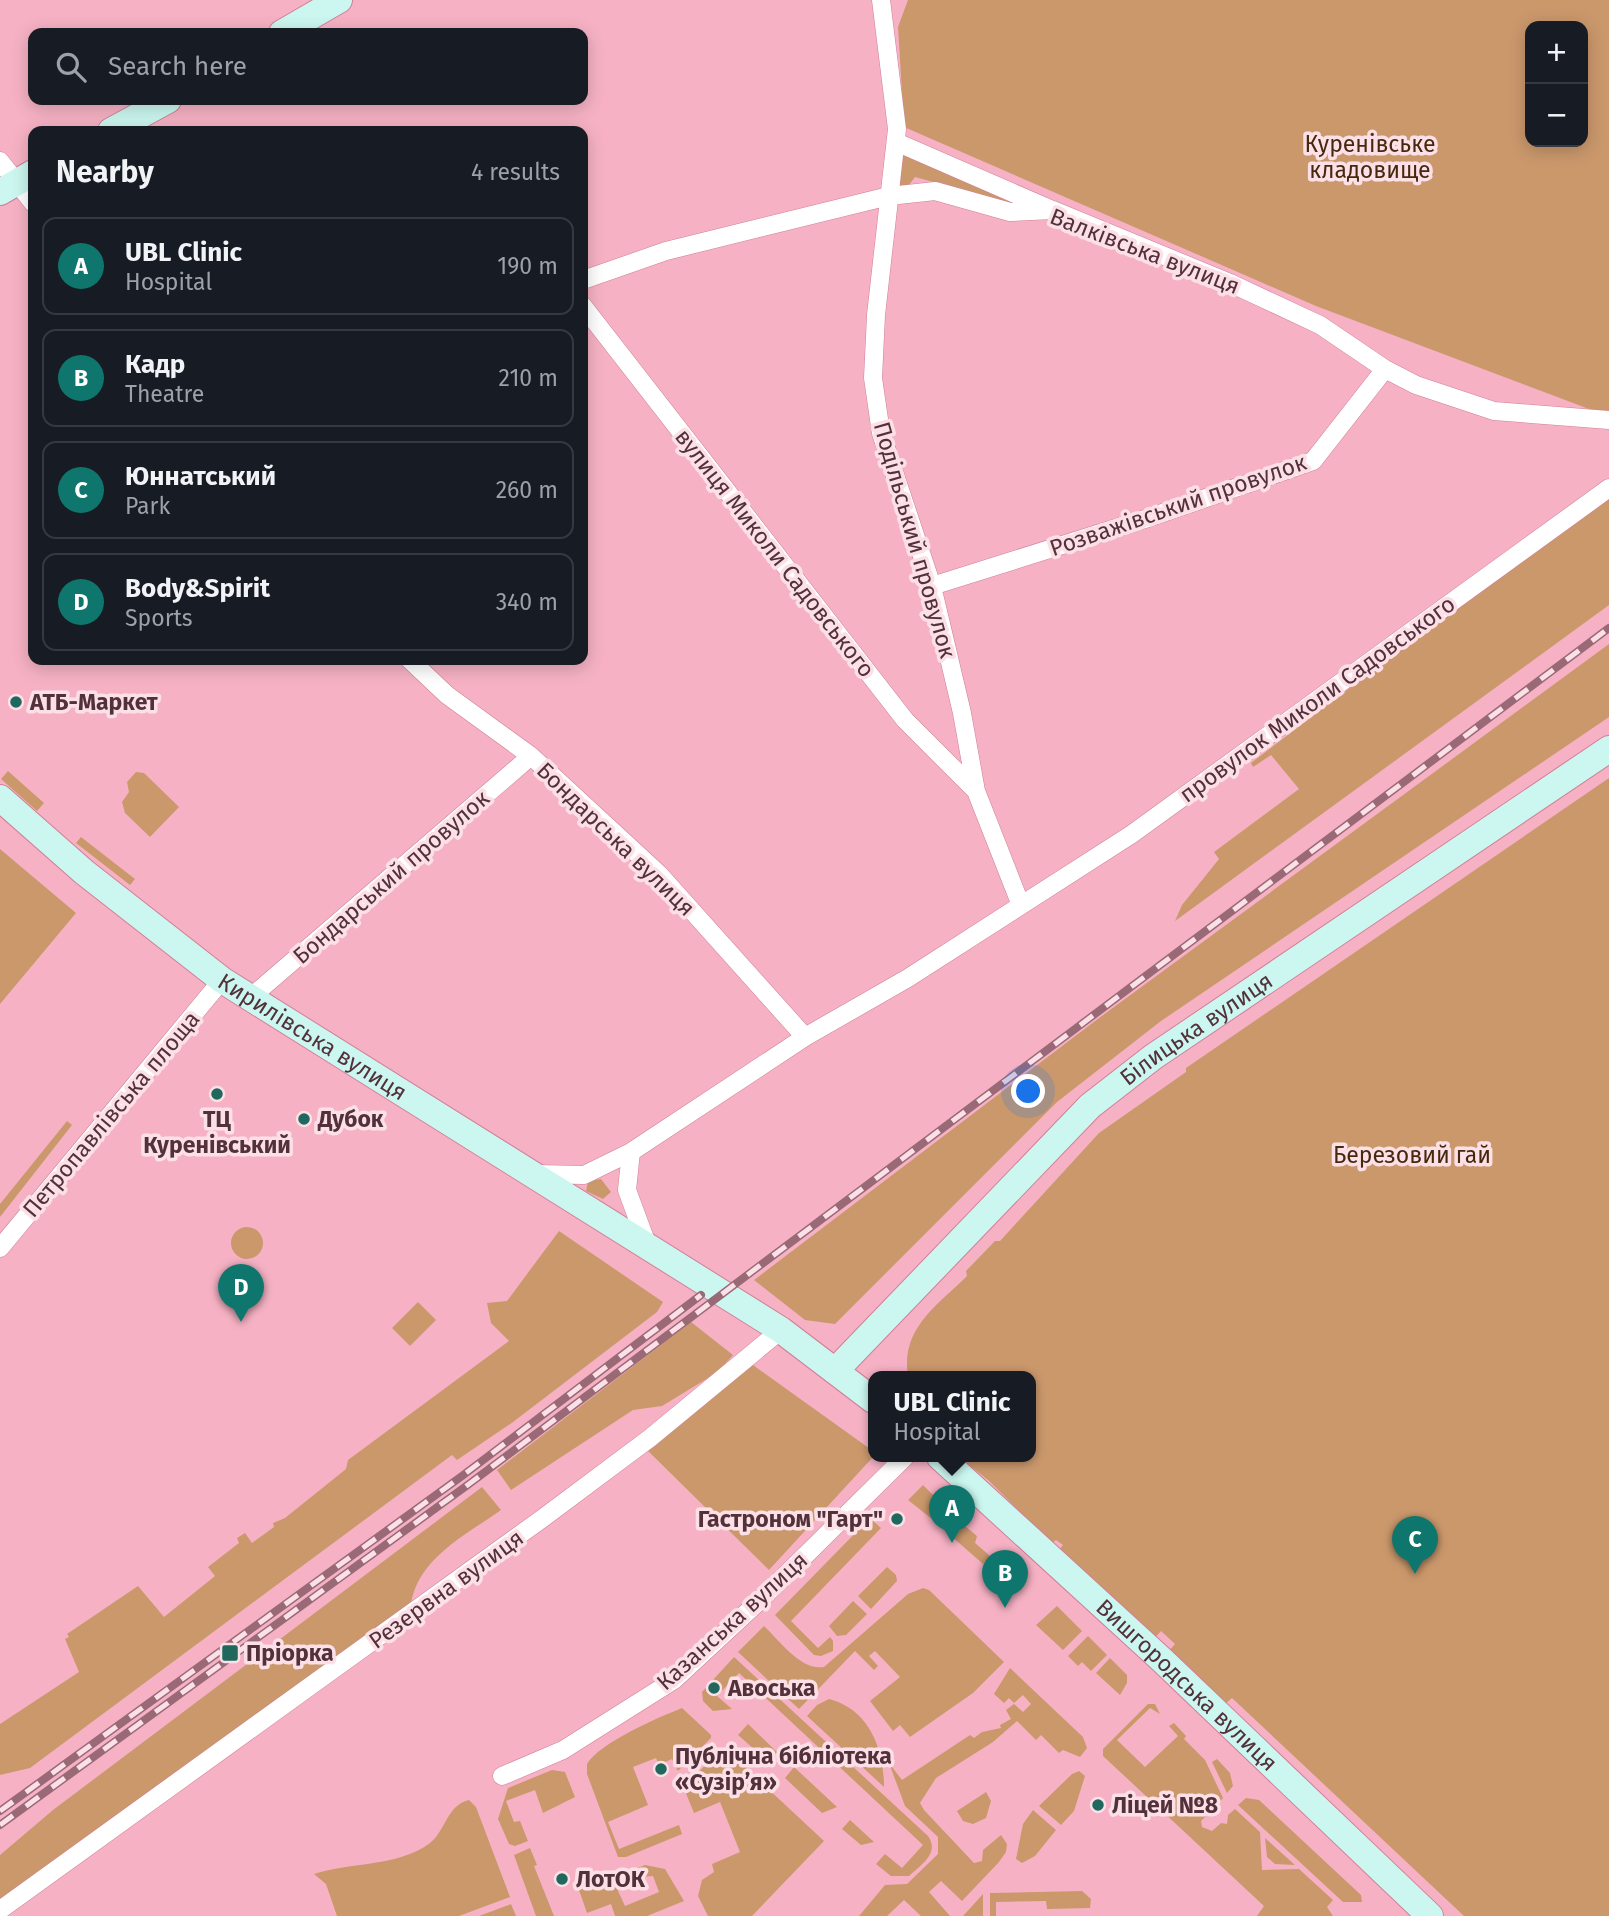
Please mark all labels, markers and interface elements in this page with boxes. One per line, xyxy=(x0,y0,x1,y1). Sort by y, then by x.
map controls xyxy=(1525,21,1588,147)
button: + xyxy=(1525,21,1588,84)
search box xyxy=(28,28,588,105)
icon: search xyxy=(52,48,90,86)
text: Search here xyxy=(108,51,247,82)
button: − xyxy=(1525,84,1588,147)
park label: Куренівське кладовище xyxy=(1305,130,1436,184)
text: Nearby xyxy=(56,154,154,190)
text: 4 results xyxy=(471,158,560,186)
street label: Валківська вулиця xyxy=(1046,202,1244,300)
text: UBL Clinic xyxy=(125,237,242,268)
text: A xyxy=(74,252,88,280)
text: 190 m xyxy=(497,252,558,280)
text: Hospital xyxy=(125,268,212,296)
text: Кадр xyxy=(125,349,185,380)
text: B xyxy=(74,364,88,392)
text: 210 m xyxy=(499,364,558,392)
text: Theatre xyxy=(125,380,204,408)
street label: Подільський провулок xyxy=(868,419,962,662)
street label: вулиця Миколи Садовського xyxy=(669,423,881,683)
street label: Розважівський провулок xyxy=(1046,448,1310,562)
text: Юннатський xyxy=(125,461,276,492)
text: C xyxy=(74,476,88,504)
text: 260 m xyxy=(496,476,558,504)
text: Park xyxy=(125,492,170,520)
text: Body&Spirit xyxy=(125,573,270,604)
text: D xyxy=(74,588,88,616)
text: 340 m xyxy=(496,588,558,616)
street label: провулок Миколи Садовського xyxy=(1174,590,1460,808)
text: Sports xyxy=(125,604,193,632)
place label: АТБ-Маркет xyxy=(29,688,158,716)
marker: АТБ-Маркет xyxy=(8,694,24,710)
street label: Бондарська вулиця xyxy=(531,756,701,922)
street label: Бондарський провулок xyxy=(287,784,495,970)
street label: Білицька вулиця xyxy=(1114,966,1278,1092)
street label: Кирилівська вулиця xyxy=(213,967,412,1106)
street label: Петропавлівська площа xyxy=(17,1005,205,1223)
your location xyxy=(1011,1074,1045,1108)
marker: ТЦ Куренівський xyxy=(209,1086,225,1102)
place label: ТЦ Куренівський xyxy=(143,1105,291,1159)
place label: Дубок xyxy=(317,1105,384,1133)
marker: Дубок xyxy=(296,1111,312,1127)
park label: Березовий гай xyxy=(1333,1141,1491,1169)
pin: D xyxy=(218,1264,264,1322)
popup xyxy=(868,1371,1036,1462)
text: UBL Clinic xyxy=(893,1387,1011,1418)
text: Hospital xyxy=(893,1418,981,1446)
pin: A xyxy=(929,1485,975,1543)
place label: Гастроном "Гарт" xyxy=(698,1505,883,1533)
marker: Гастроном "Гарт" xyxy=(889,1511,905,1527)
pin: C xyxy=(1392,1516,1438,1574)
street label: Резервна вулиця xyxy=(363,1523,529,1655)
street label: Казанська вулиця xyxy=(651,1546,813,1696)
pin: B xyxy=(982,1550,1028,1608)
street label: Вишгородська вулиця xyxy=(1090,1593,1283,1777)
place label: Пріорка xyxy=(246,1639,334,1667)
marker: Пріорка xyxy=(220,1643,240,1663)
place label: Авоська xyxy=(727,1674,816,1702)
marker: Авоська xyxy=(706,1680,722,1696)
place label: Публічна бібліотека «Сузір’я» xyxy=(675,1742,892,1796)
marker: Публічна бібліотека «Сузір’я» xyxy=(653,1761,669,1777)
place label: Ліцей №8 xyxy=(1112,1791,1218,1819)
marker: Ліцей №8 xyxy=(1090,1797,1106,1813)
place label: ЛотОК xyxy=(576,1865,646,1893)
marker: ЛотОК xyxy=(554,1871,570,1887)

